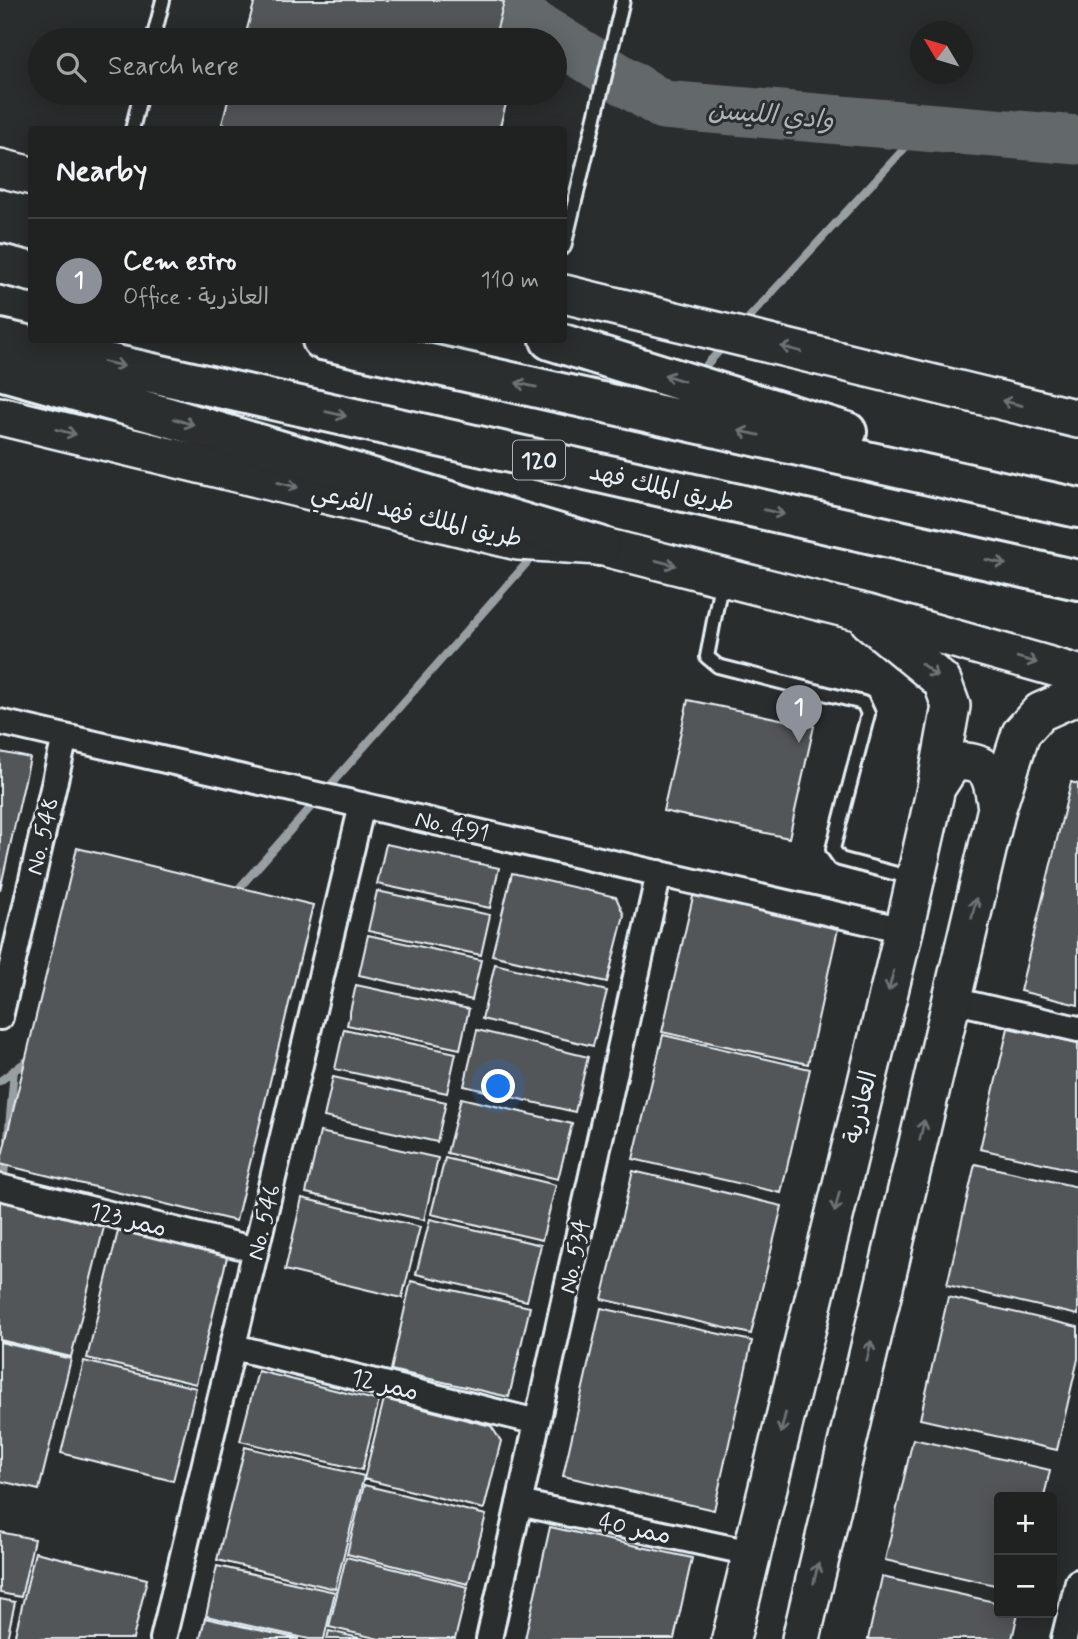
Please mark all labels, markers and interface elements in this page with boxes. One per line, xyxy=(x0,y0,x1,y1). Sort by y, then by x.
north arrow xyxy=(910,21,973,84)
search box xyxy=(28,28,567,105)
icon: search xyxy=(52,48,90,86)
text: Search here xyxy=(108,50,239,84)
water label: وادي الليسن xyxy=(707,94,835,138)
text: Nearby xyxy=(56,152,147,191)
text: Cem estro xyxy=(123,245,237,279)
text: 1 xyxy=(74,266,84,296)
text: 110 m xyxy=(480,266,539,296)
text: Office · العاذرية xyxy=(123,283,269,313)
one-way arrow xyxy=(780,342,803,355)
one-way arrow xyxy=(102,358,125,372)
one-way arrow xyxy=(663,371,685,384)
one-way arrow xyxy=(515,377,538,391)
one-way arrow xyxy=(1001,396,1024,409)
one-way arrow xyxy=(324,408,347,421)
one-way arrow xyxy=(172,416,194,429)
one-way arrow xyxy=(54,426,77,439)
one-way arrow xyxy=(738,426,761,440)
road number: 120 xyxy=(513,440,565,480)
street label: طريق الملك فهد xyxy=(586,457,737,520)
street label: طريق الملك فهد الفرعي xyxy=(307,477,525,560)
one-way arrow xyxy=(276,479,298,492)
one-way arrow xyxy=(762,507,784,520)
one-way arrow xyxy=(984,556,1006,569)
one-way arrow xyxy=(654,557,677,570)
one-way arrow xyxy=(1016,655,1038,668)
one-way arrow xyxy=(920,662,938,678)
pin: 1 xyxy=(776,685,822,743)
street label: No. 548 xyxy=(19,794,67,878)
street label: No. 491 xyxy=(412,804,491,851)
one-way arrow xyxy=(968,898,981,920)
one-way arrow xyxy=(884,969,897,992)
street label: العاذرية xyxy=(837,1068,885,1147)
your location xyxy=(481,1069,515,1103)
one-way arrow xyxy=(915,1119,929,1142)
street label: No. 546 xyxy=(241,1181,288,1263)
one-way arrow xyxy=(830,1190,843,1213)
street label: ممر 123 xyxy=(86,1196,170,1245)
street label: No. 534 xyxy=(552,1216,598,1297)
one-way arrow xyxy=(863,1340,876,1363)
street label: ممر 12 xyxy=(348,1362,422,1409)
one-way arrow xyxy=(776,1411,789,1434)
map controls xyxy=(994,1492,1057,1618)
button: + xyxy=(994,1492,1057,1555)
street label: ممر 40 xyxy=(596,1507,674,1552)
button: − xyxy=(994,1555,1057,1618)
one-way arrow xyxy=(810,1562,824,1585)

